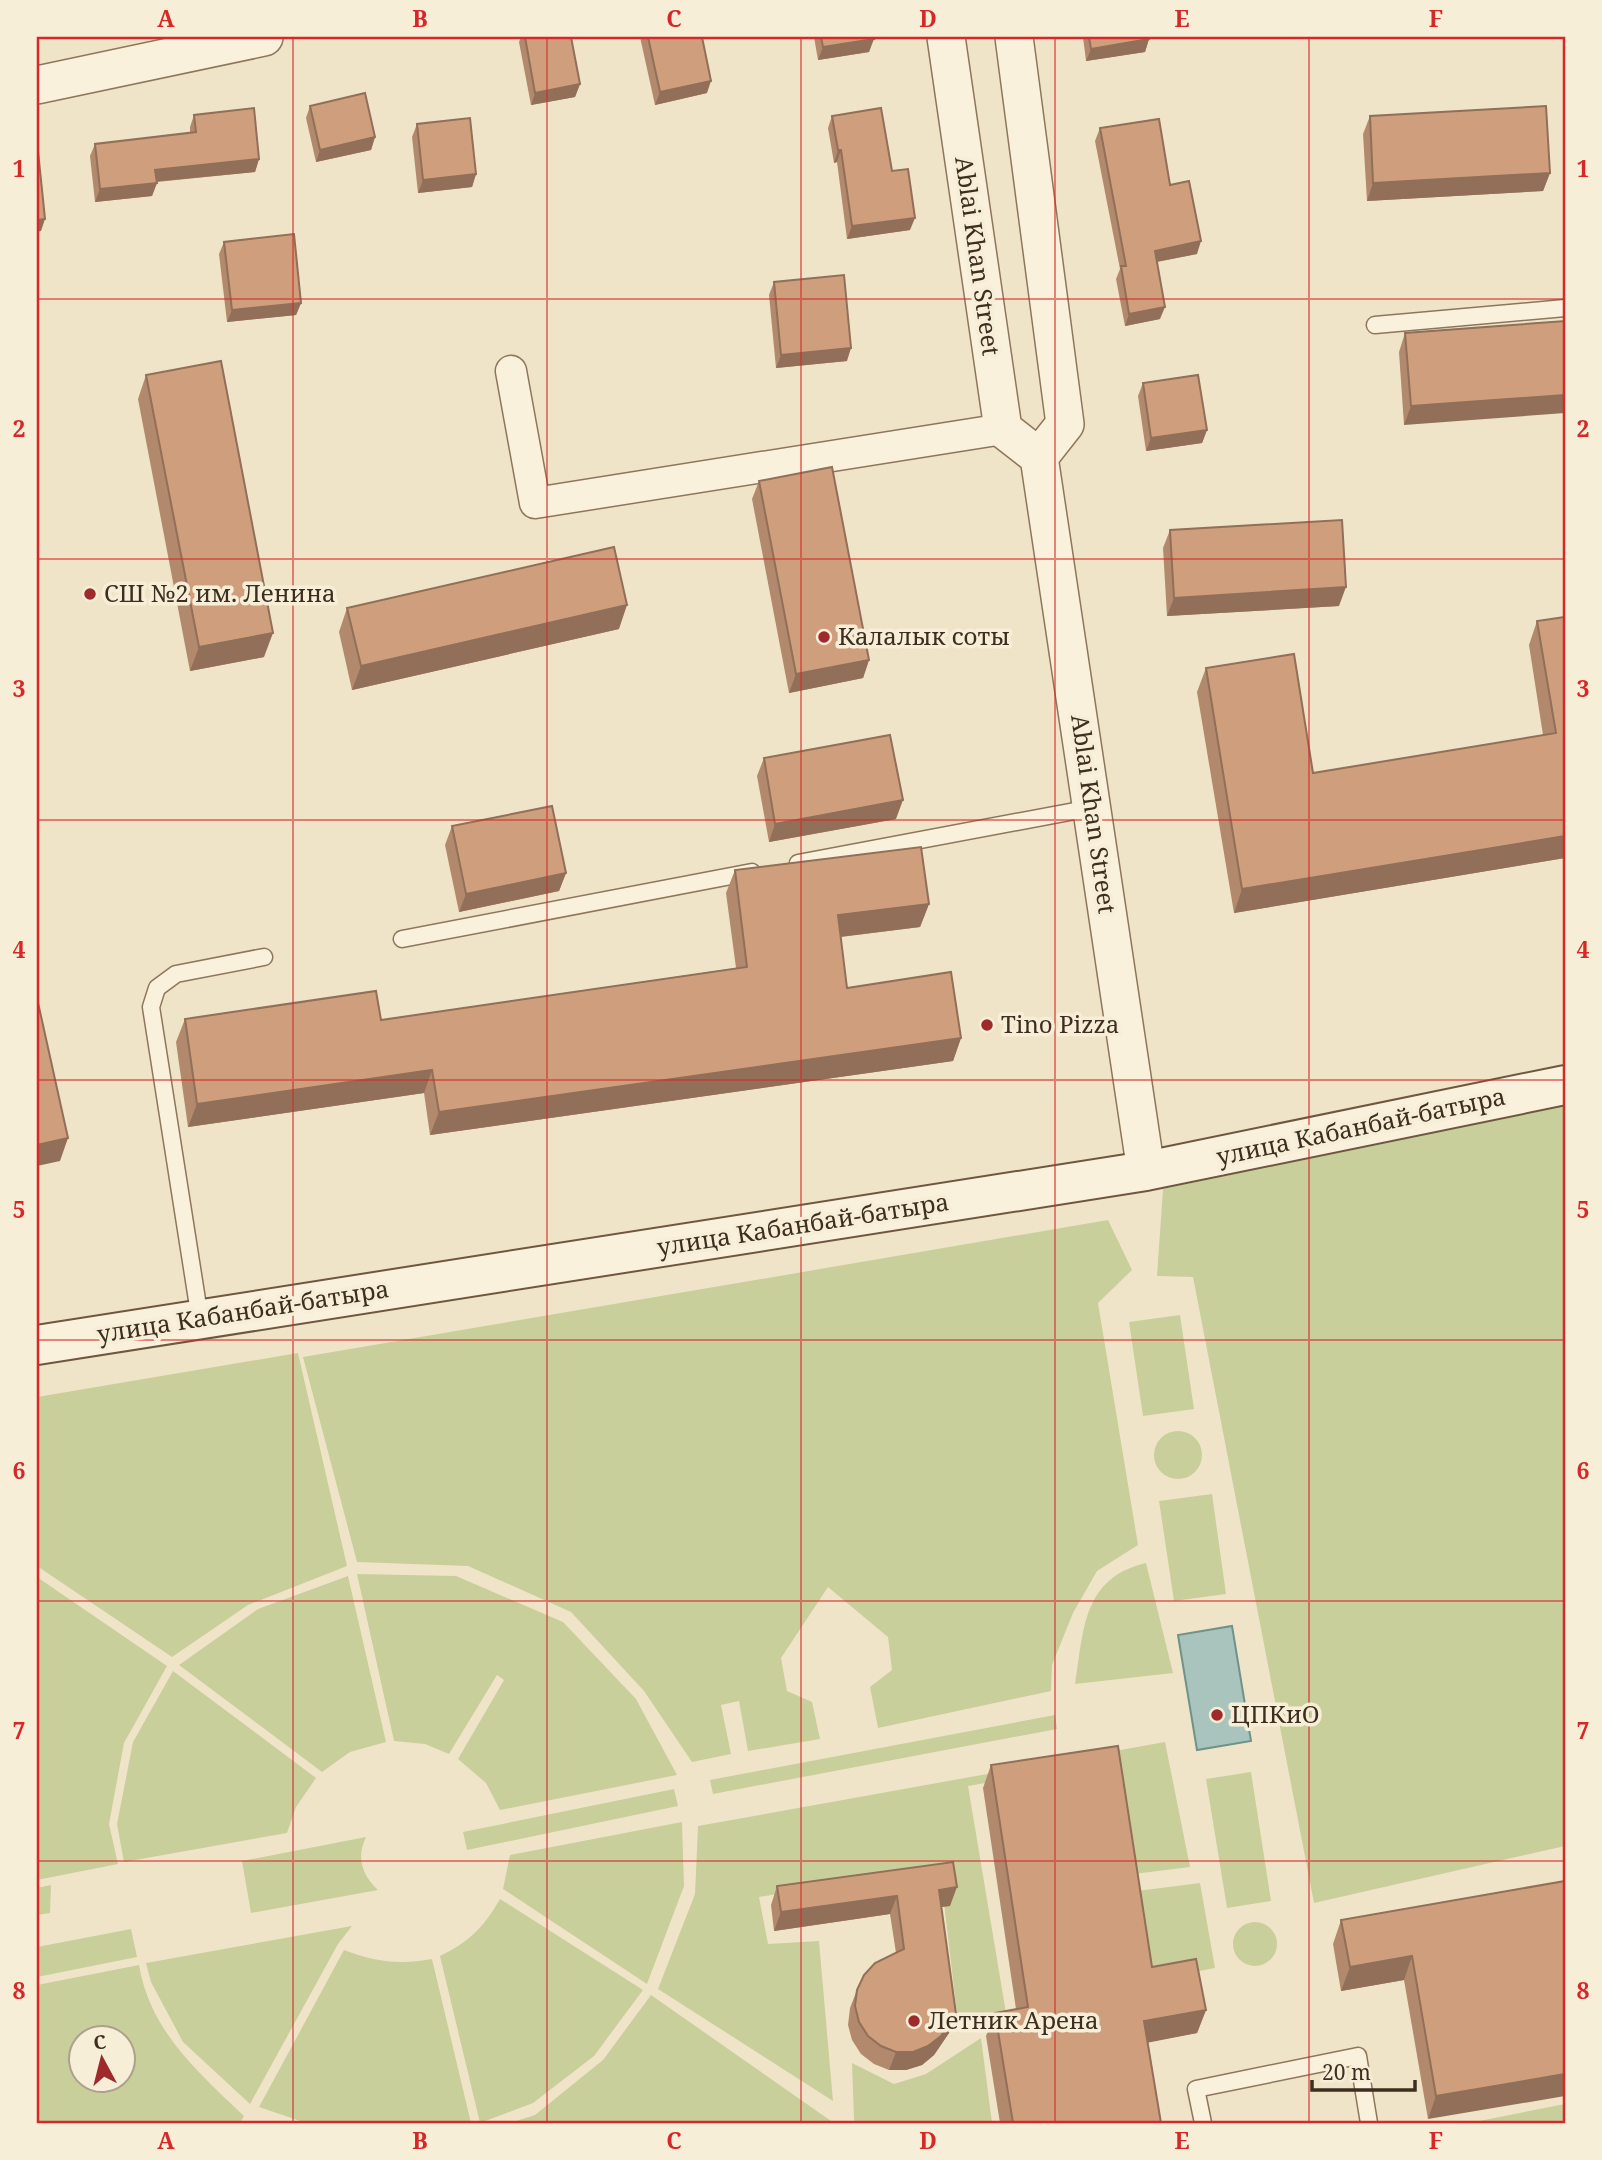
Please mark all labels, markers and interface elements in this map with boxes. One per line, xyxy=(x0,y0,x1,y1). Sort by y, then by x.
text: A xyxy=(157,2,175,34)
text: B xyxy=(412,2,428,34)
text: C xyxy=(666,2,682,34)
text: D xyxy=(919,2,937,34)
text: E xyxy=(1174,2,1190,34)
text: F xyxy=(1429,2,1443,34)
text: 1 xyxy=(13,152,26,184)
text: 1 xyxy=(1577,152,1590,184)
street label: Ablai Khan Street xyxy=(948,154,1009,357)
text: 2 xyxy=(13,412,26,444)
text: 2 xyxy=(1577,412,1590,444)
place label: СШ №2 им. Ленина xyxy=(104,576,336,609)
marker: СШ №2 им. Ленина xyxy=(82,586,98,602)
place label: Калалык соты xyxy=(838,619,1010,652)
marker: Калалык соты xyxy=(816,629,832,645)
text: 3 xyxy=(13,672,26,704)
text: 3 xyxy=(1577,672,1590,704)
street label: Ablai Khan Street xyxy=(1064,712,1125,915)
text: 4 xyxy=(13,933,26,965)
text: 4 xyxy=(1577,933,1590,965)
place label: Tino Pizza xyxy=(1001,1007,1119,1040)
marker: Tino Pizza xyxy=(979,1017,995,1033)
street label: улица Кабанбай-батыра xyxy=(1213,1079,1508,1172)
street label: улица Кабанбай-батыра xyxy=(654,1184,951,1263)
text: 5 xyxy=(13,1193,26,1225)
text: 5 xyxy=(1577,1193,1590,1225)
street label: улица Кабанбай-батыра xyxy=(94,1271,391,1350)
text: 6 xyxy=(13,1454,26,1486)
text: 6 xyxy=(1577,1454,1590,1486)
place label: ЦПКиО xyxy=(1231,1697,1320,1730)
marker: ЦПКиО xyxy=(1209,1707,1225,1723)
text: 7 xyxy=(13,1714,26,1746)
text: 7 xyxy=(1577,1714,1590,1746)
text: 8 xyxy=(13,1974,26,2006)
text: 8 xyxy=(1577,1974,1590,2006)
place label: Летник Арена xyxy=(928,2003,1099,2036)
marker: Летник Арена xyxy=(906,2013,922,2029)
north arrow xyxy=(66,2024,136,2094)
text: С xyxy=(92,2028,108,2056)
scale bar xyxy=(1312,2048,1415,2092)
text: 20 m xyxy=(1322,2058,1371,2086)
text: A xyxy=(157,2124,175,2156)
text: B xyxy=(412,2124,428,2156)
text: C xyxy=(666,2124,682,2156)
text: D xyxy=(919,2124,937,2156)
text: E xyxy=(1174,2124,1190,2156)
text: F xyxy=(1429,2124,1443,2156)

